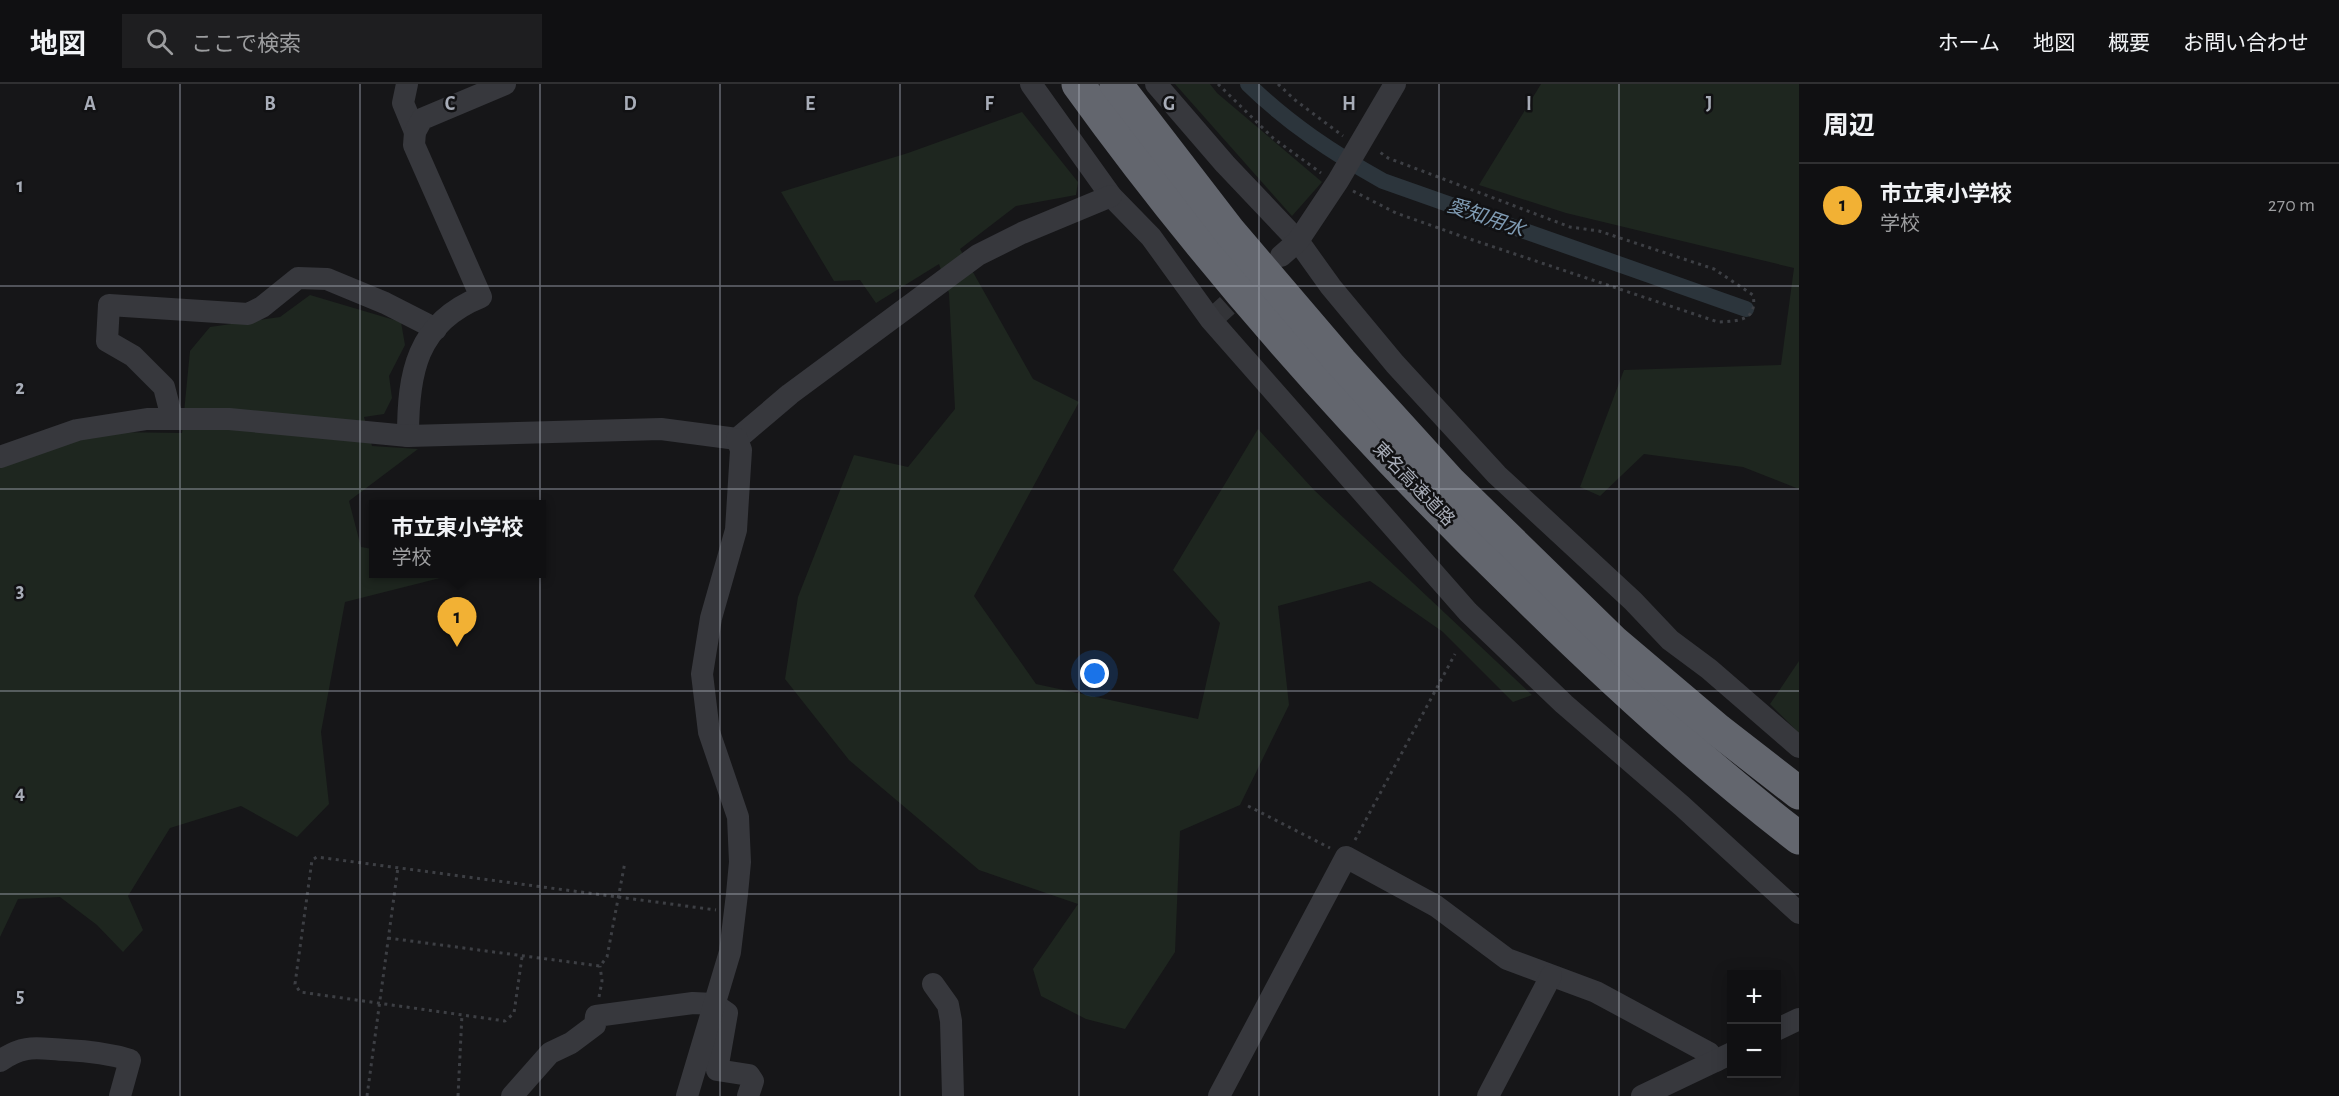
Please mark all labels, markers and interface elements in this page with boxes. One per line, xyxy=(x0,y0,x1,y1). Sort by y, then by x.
search box xyxy=(122,14,542,68)
icon: search xyxy=(143,25,176,58)
text: 地図 xyxy=(30,31,86,59)
text: ここで検索 xyxy=(191,33,301,55)
text: ホーム xyxy=(1938,33,2000,54)
text: 地図 xyxy=(2033,33,2075,54)
text: 概要 xyxy=(2108,33,2150,54)
text: お問い合わせ xyxy=(2183,33,2309,54)
text: A xyxy=(84,94,96,114)
text: B xyxy=(264,94,276,114)
text: C xyxy=(445,94,456,114)
text: D xyxy=(623,94,637,114)
text: E xyxy=(805,94,815,114)
text: F xyxy=(984,94,994,114)
text: G xyxy=(1163,94,1175,114)
text: H xyxy=(1342,94,1356,114)
text: I xyxy=(1526,94,1532,114)
text: J xyxy=(1706,94,1712,114)
text: 周辺 xyxy=(1823,113,1875,139)
text: 1 xyxy=(16,176,24,196)
text: 市立東小学校 xyxy=(1880,183,2012,205)
water label: 愛知用水 xyxy=(1445,195,1529,241)
text: 1 xyxy=(1839,195,1846,215)
text: 270 m xyxy=(2268,195,2315,215)
text: 学校 xyxy=(1880,214,1920,234)
text: 2 xyxy=(15,378,25,398)
street label: 東名高速道路 xyxy=(1369,438,1459,530)
popup xyxy=(369,500,546,578)
text: 市立東小学校 xyxy=(391,517,524,539)
text: 学校 xyxy=(391,548,431,568)
text: 3 xyxy=(16,581,24,601)
pin: 1 xyxy=(438,598,476,647)
your location xyxy=(1080,659,1109,688)
text: 4 xyxy=(15,783,25,803)
map controls xyxy=(1727,970,1781,1078)
button: + xyxy=(1727,970,1781,1024)
text: 5 xyxy=(16,986,24,1006)
button: − xyxy=(1727,1024,1781,1078)

